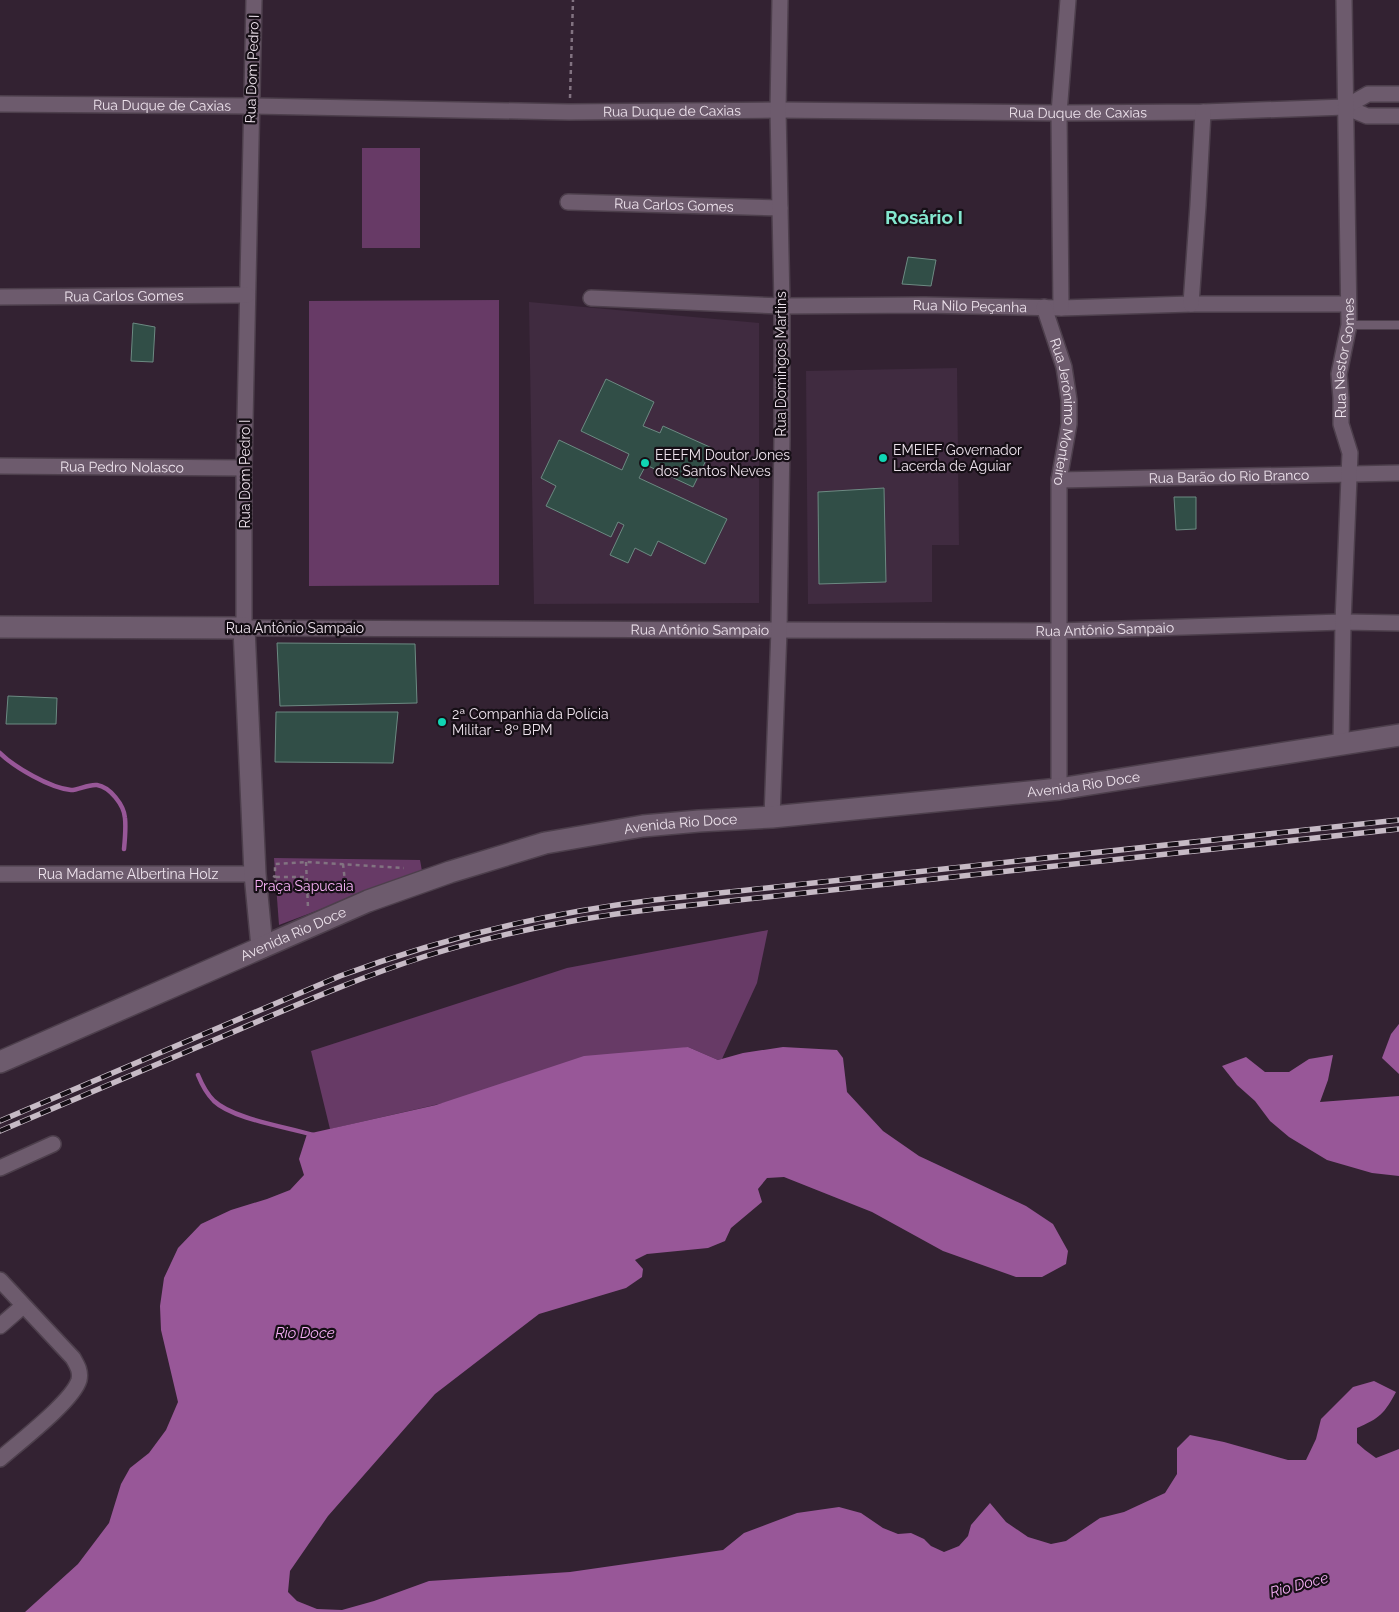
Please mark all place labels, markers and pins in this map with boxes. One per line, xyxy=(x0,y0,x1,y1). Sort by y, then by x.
place label: EMEIEF Governador Lacerda de Aguiar xyxy=(893,442,1022,474)
place label: EEEFM Doutor Jones dos Santos Neves xyxy=(655,447,790,479)
marker: EMEIEF Governador Lacerda de Aguiar xyxy=(877,452,889,464)
marker: EEEFM Doutor Jones dos Santos Neves xyxy=(639,457,651,469)
place label: 2ª Companhia da Polícia Militar - 8º BPM xyxy=(452,706,609,738)
marker: 2ª Companhia da Polícia Militar - 8º BPM xyxy=(436,716,448,728)

